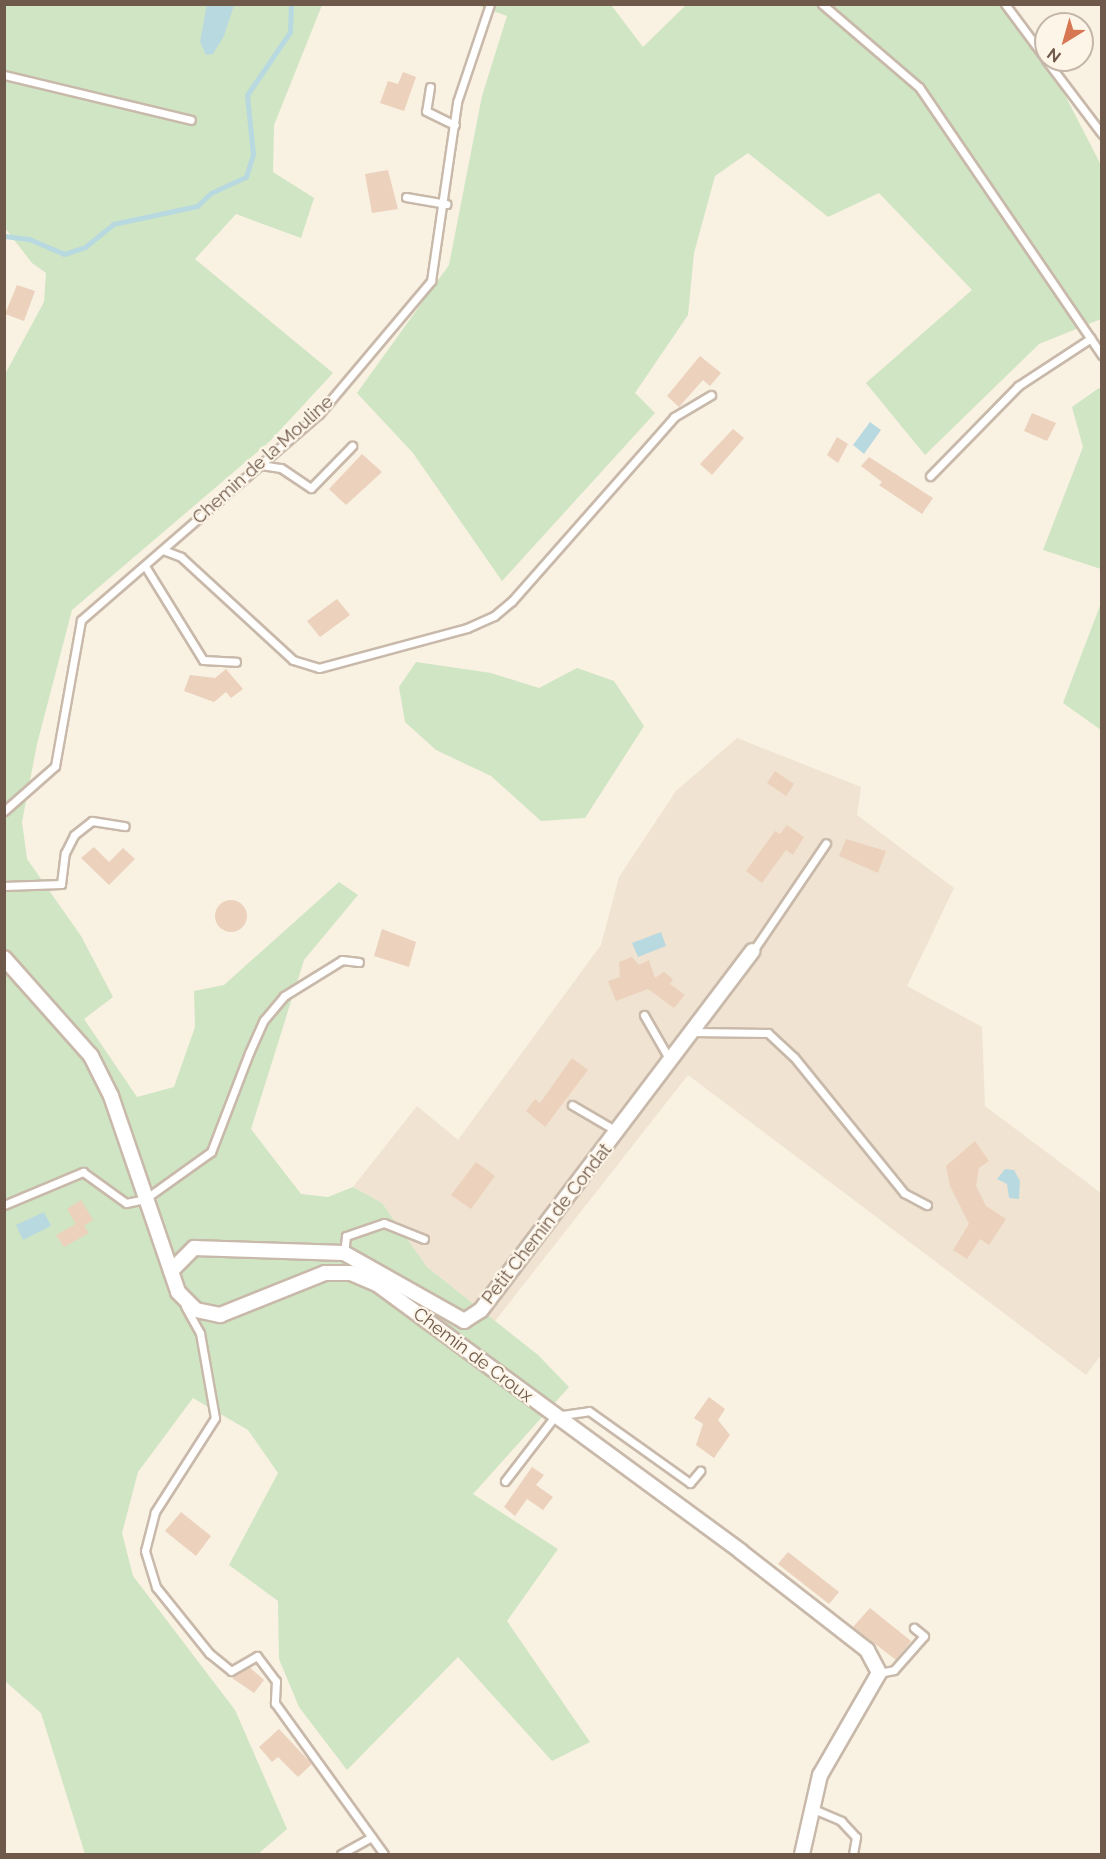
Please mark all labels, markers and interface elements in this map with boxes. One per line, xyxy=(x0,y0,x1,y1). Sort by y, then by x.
north arrow xyxy=(1034,12,1094,72)
text: N xyxy=(1043,44,1065,66)
street label: Chemin de la Mouline xyxy=(188,391,338,529)
street label: Petit Chemin de Condat xyxy=(478,1139,616,1309)
street label: Chemin de Croux xyxy=(409,1303,537,1407)

